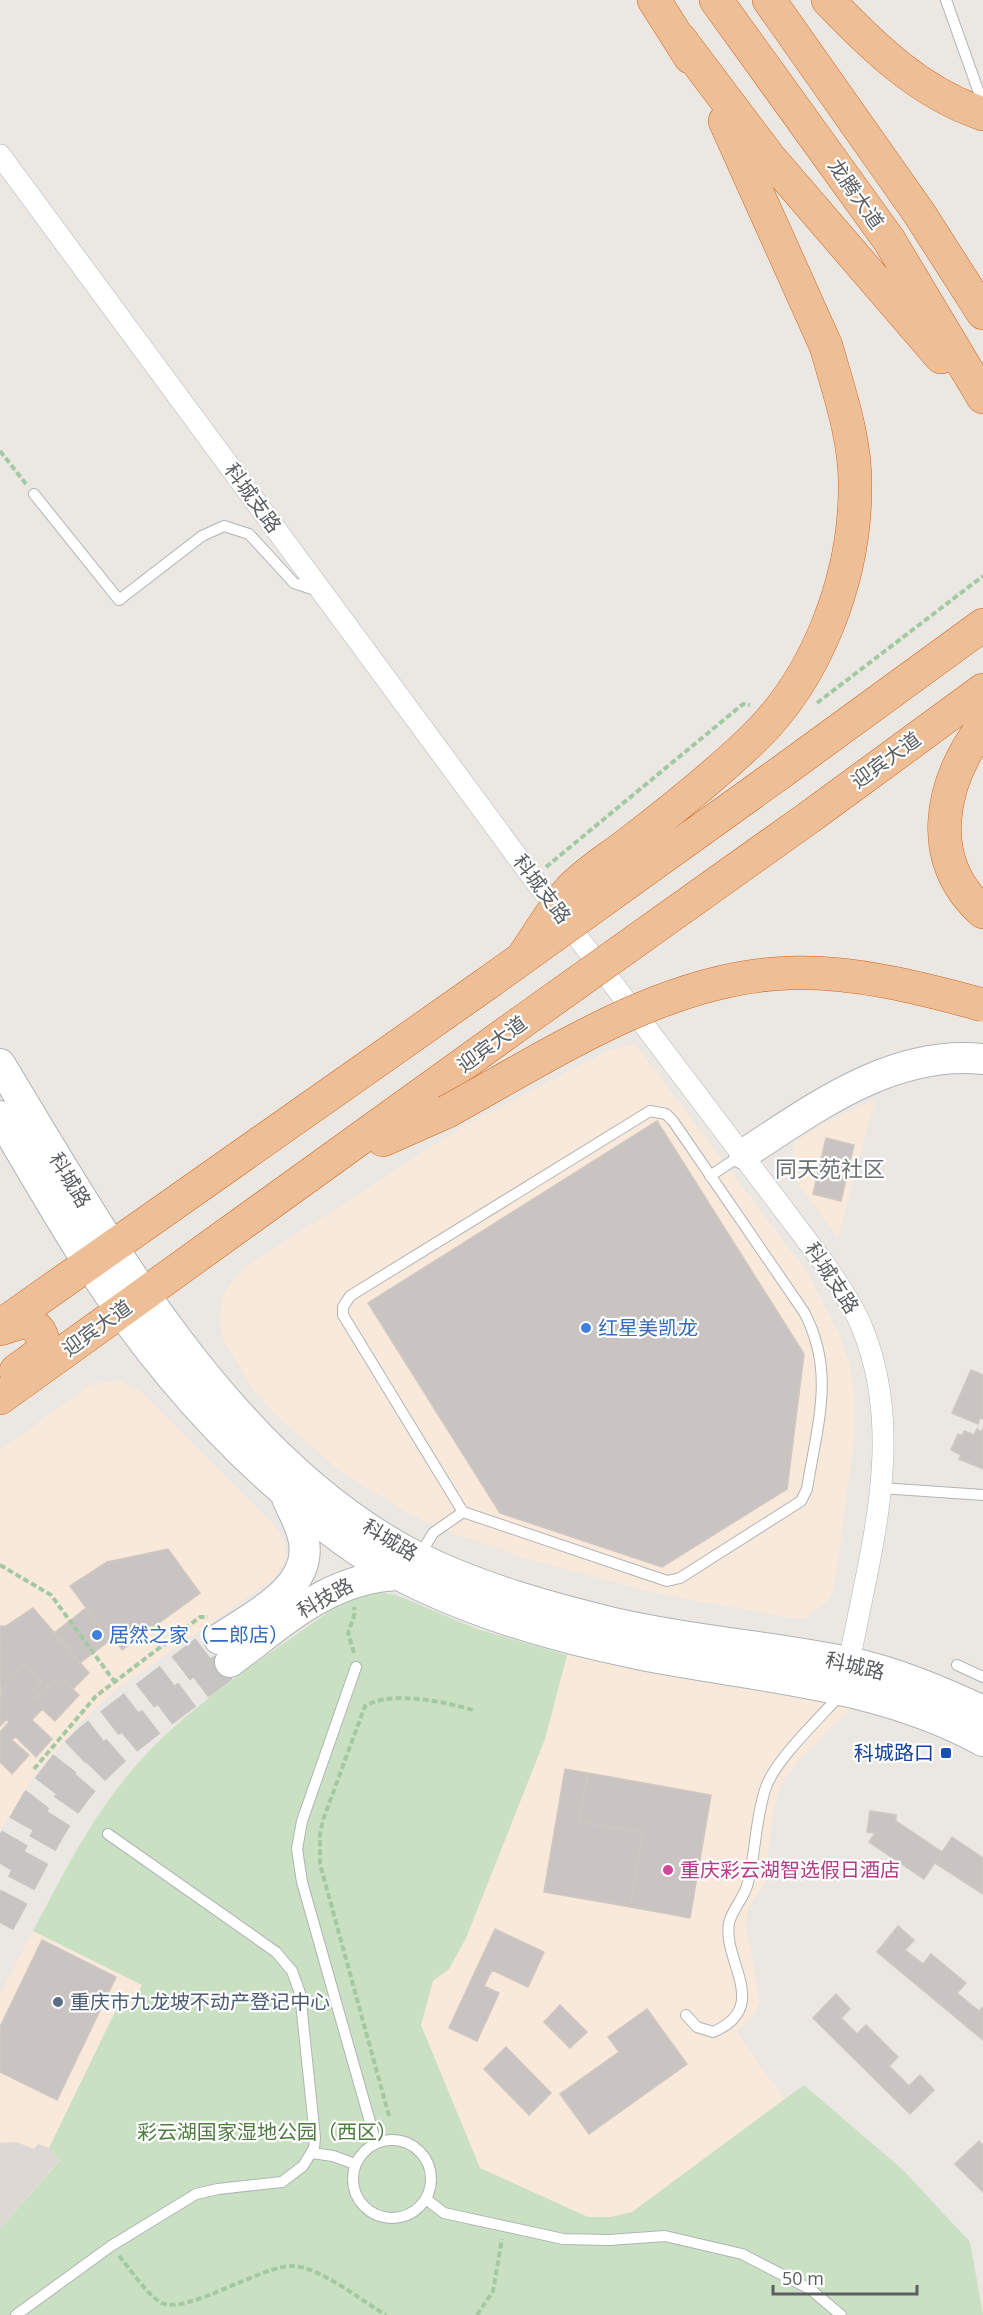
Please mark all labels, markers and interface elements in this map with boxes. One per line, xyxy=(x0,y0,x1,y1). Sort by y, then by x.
street label: 龙腾大道 xyxy=(822,153,890,234)
street label: 科城支路 xyxy=(219,457,288,538)
street label: 迎宾大道 xyxy=(845,725,926,794)
street label: 科城支路 xyxy=(508,849,577,929)
street label: 迎宾大道 xyxy=(451,1009,532,1078)
street label: 科城路 xyxy=(43,1147,97,1212)
district label: 同天苑社区 xyxy=(775,1153,885,1183)
street label: 科城支路 xyxy=(799,1237,866,1319)
street label: 迎宾大道 xyxy=(56,1293,137,1362)
place label: 红星美凯龙 xyxy=(598,1314,698,1341)
marker: 红星美凯龙 xyxy=(579,1321,593,1335)
street label: 科城路 xyxy=(358,1513,423,1567)
street label: 科技路 xyxy=(292,1571,358,1624)
place label: 居然之家（二郎店） xyxy=(109,1621,289,1648)
marker: 居然之家（二郎店） xyxy=(90,1628,104,1642)
street label: 科城路 xyxy=(823,1646,887,1685)
place label: 科城路口 xyxy=(854,1739,934,1766)
marker: 科城路口 xyxy=(939,1746,953,1760)
place label: 重庆彩云湖智选假日酒店 xyxy=(680,1856,900,1883)
marker: 重庆彩云湖智选假日酒店 xyxy=(661,1863,675,1877)
place label: 重庆市九龙坡不动产登记中心 xyxy=(70,1988,330,2015)
marker: 重庆市九龙坡不动产登记中心 xyxy=(51,1995,65,2009)
park label: 彩云湖国家湿地公园（西区） xyxy=(137,2118,397,2145)
scale bar xyxy=(773,2258,917,2296)
text: 50 m xyxy=(782,2266,824,2290)

